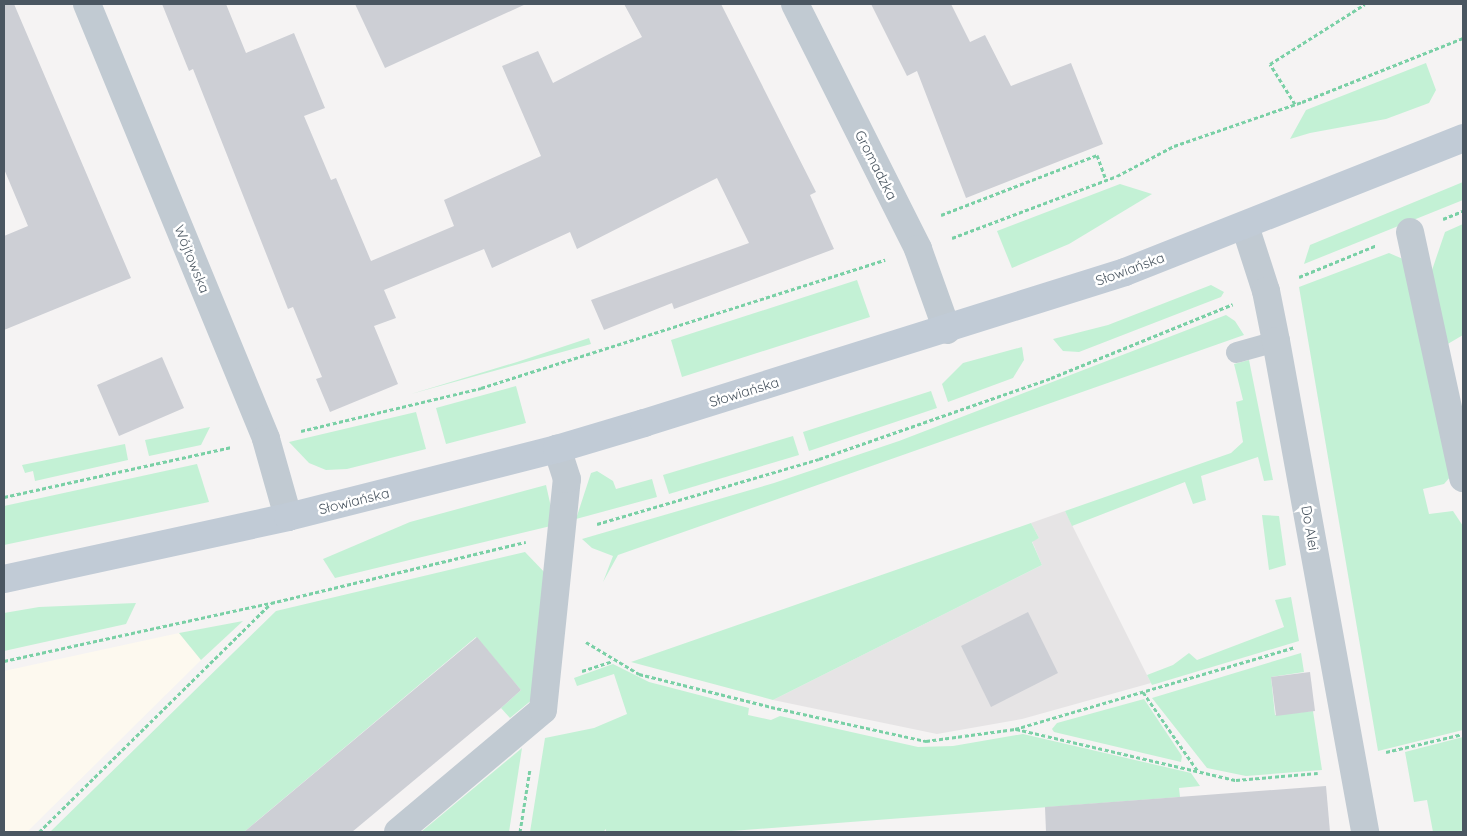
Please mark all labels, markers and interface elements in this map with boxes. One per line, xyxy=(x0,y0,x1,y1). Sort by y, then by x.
street label: Gromadzka xyxy=(851,127,901,203)
street label: Wójtowska xyxy=(171,223,213,295)
street label: Słowiańska xyxy=(1093,249,1167,289)
street label: Słowiańska xyxy=(707,373,781,411)
street label: Słowiańska xyxy=(317,484,391,518)
street label: Do Alei xyxy=(1298,504,1322,552)

